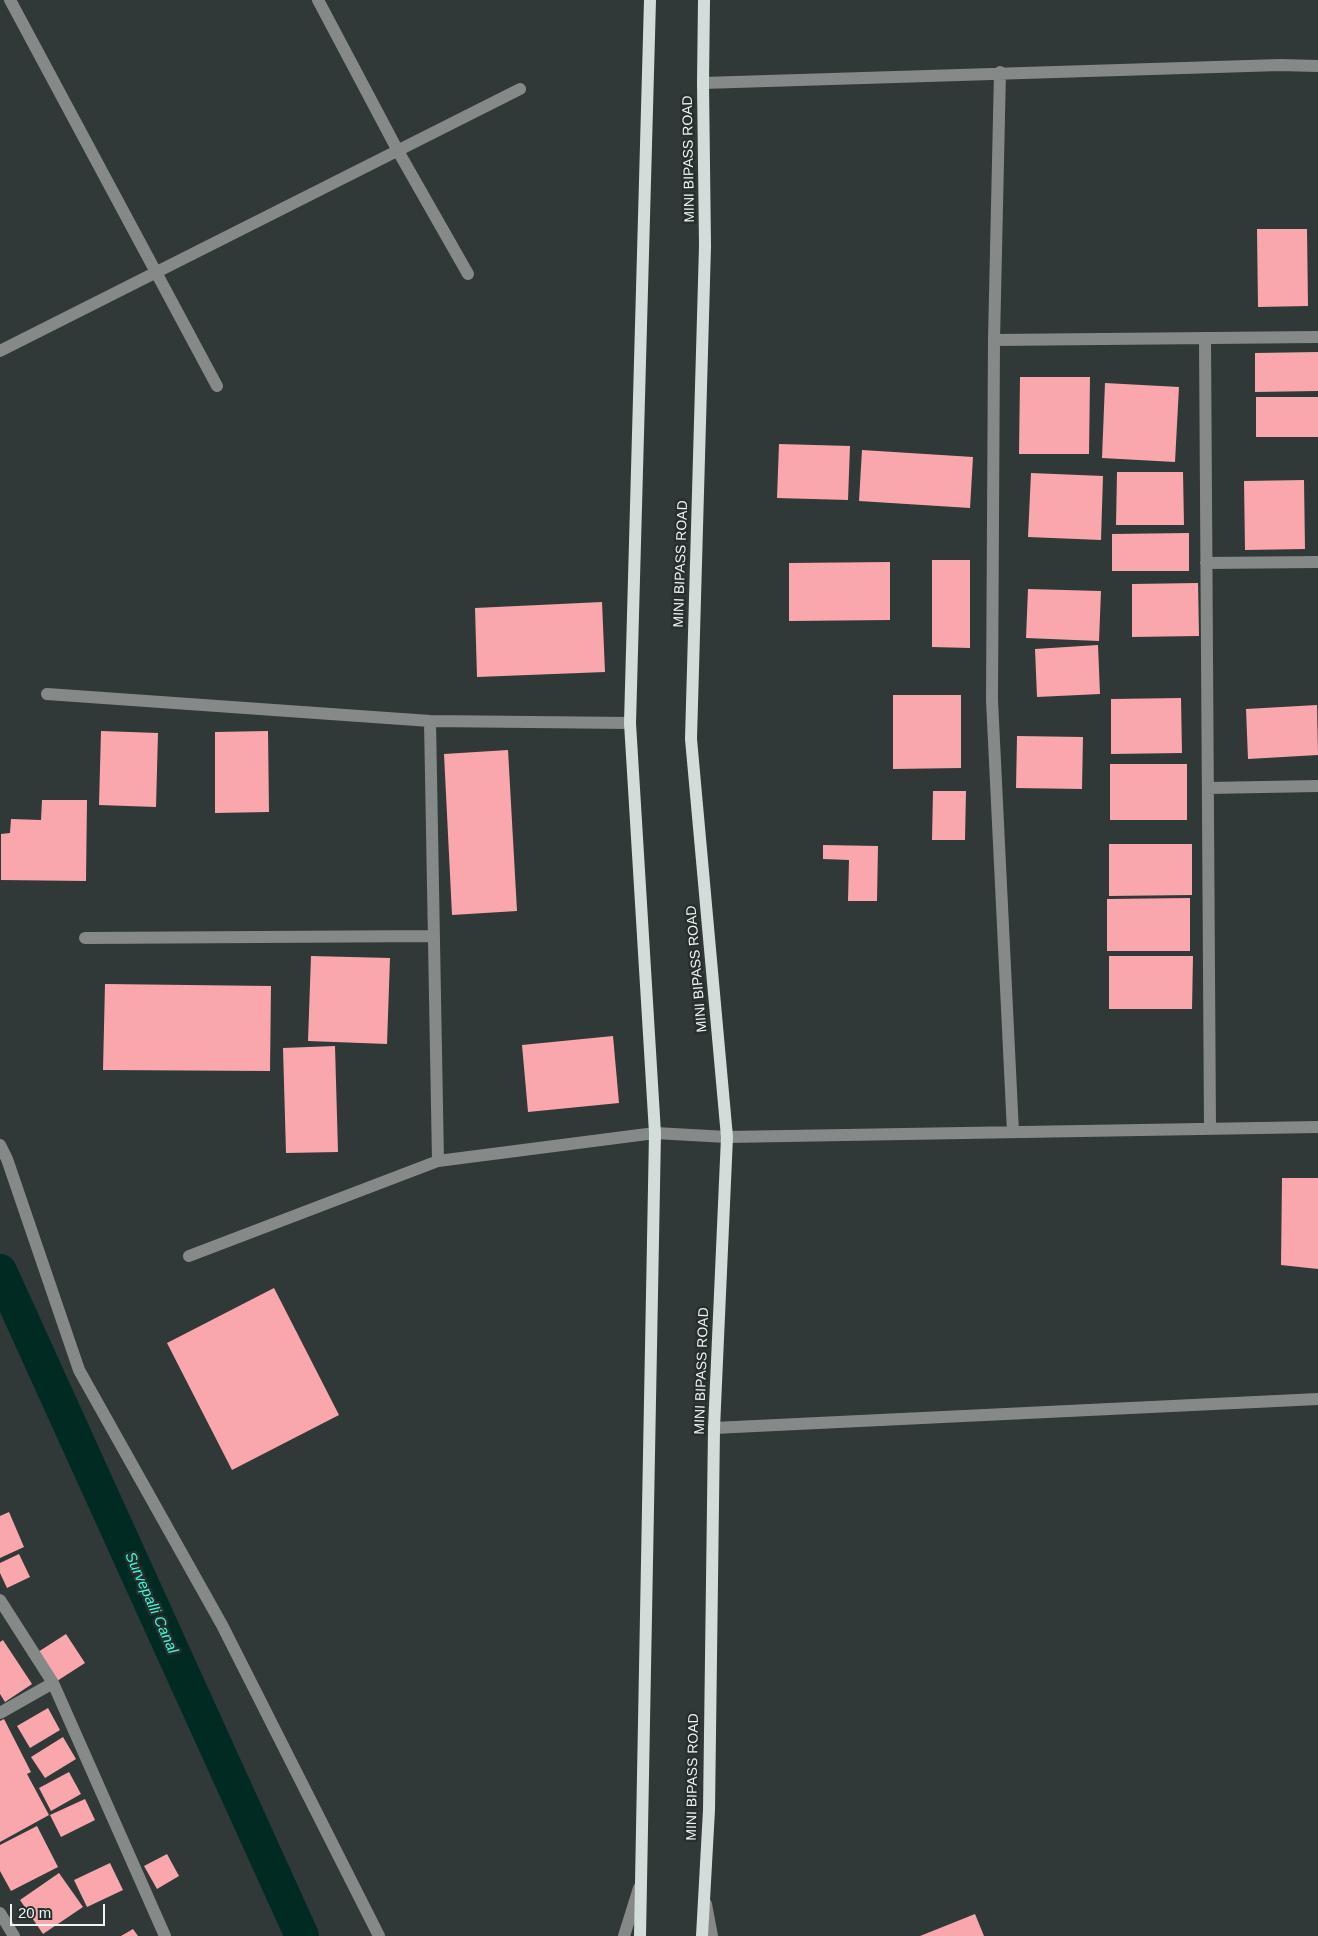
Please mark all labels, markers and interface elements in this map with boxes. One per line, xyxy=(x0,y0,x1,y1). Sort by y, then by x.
street label: MINI BIPASS ROAD xyxy=(679,95,699,223)
street label: MINI BIPASS ROAD xyxy=(670,500,692,628)
street label: MINI BIPASS ROAD xyxy=(683,905,711,1033)
street label: MINI BIPASS ROAD xyxy=(691,1307,713,1435)
water label: Survepalli Canal xyxy=(121,1549,181,1657)
street label: MINI BIPASS ROAD xyxy=(683,1713,703,1841)
scale bar xyxy=(12,1894,108,1926)
text: 20 m xyxy=(18,1904,51,1921)

